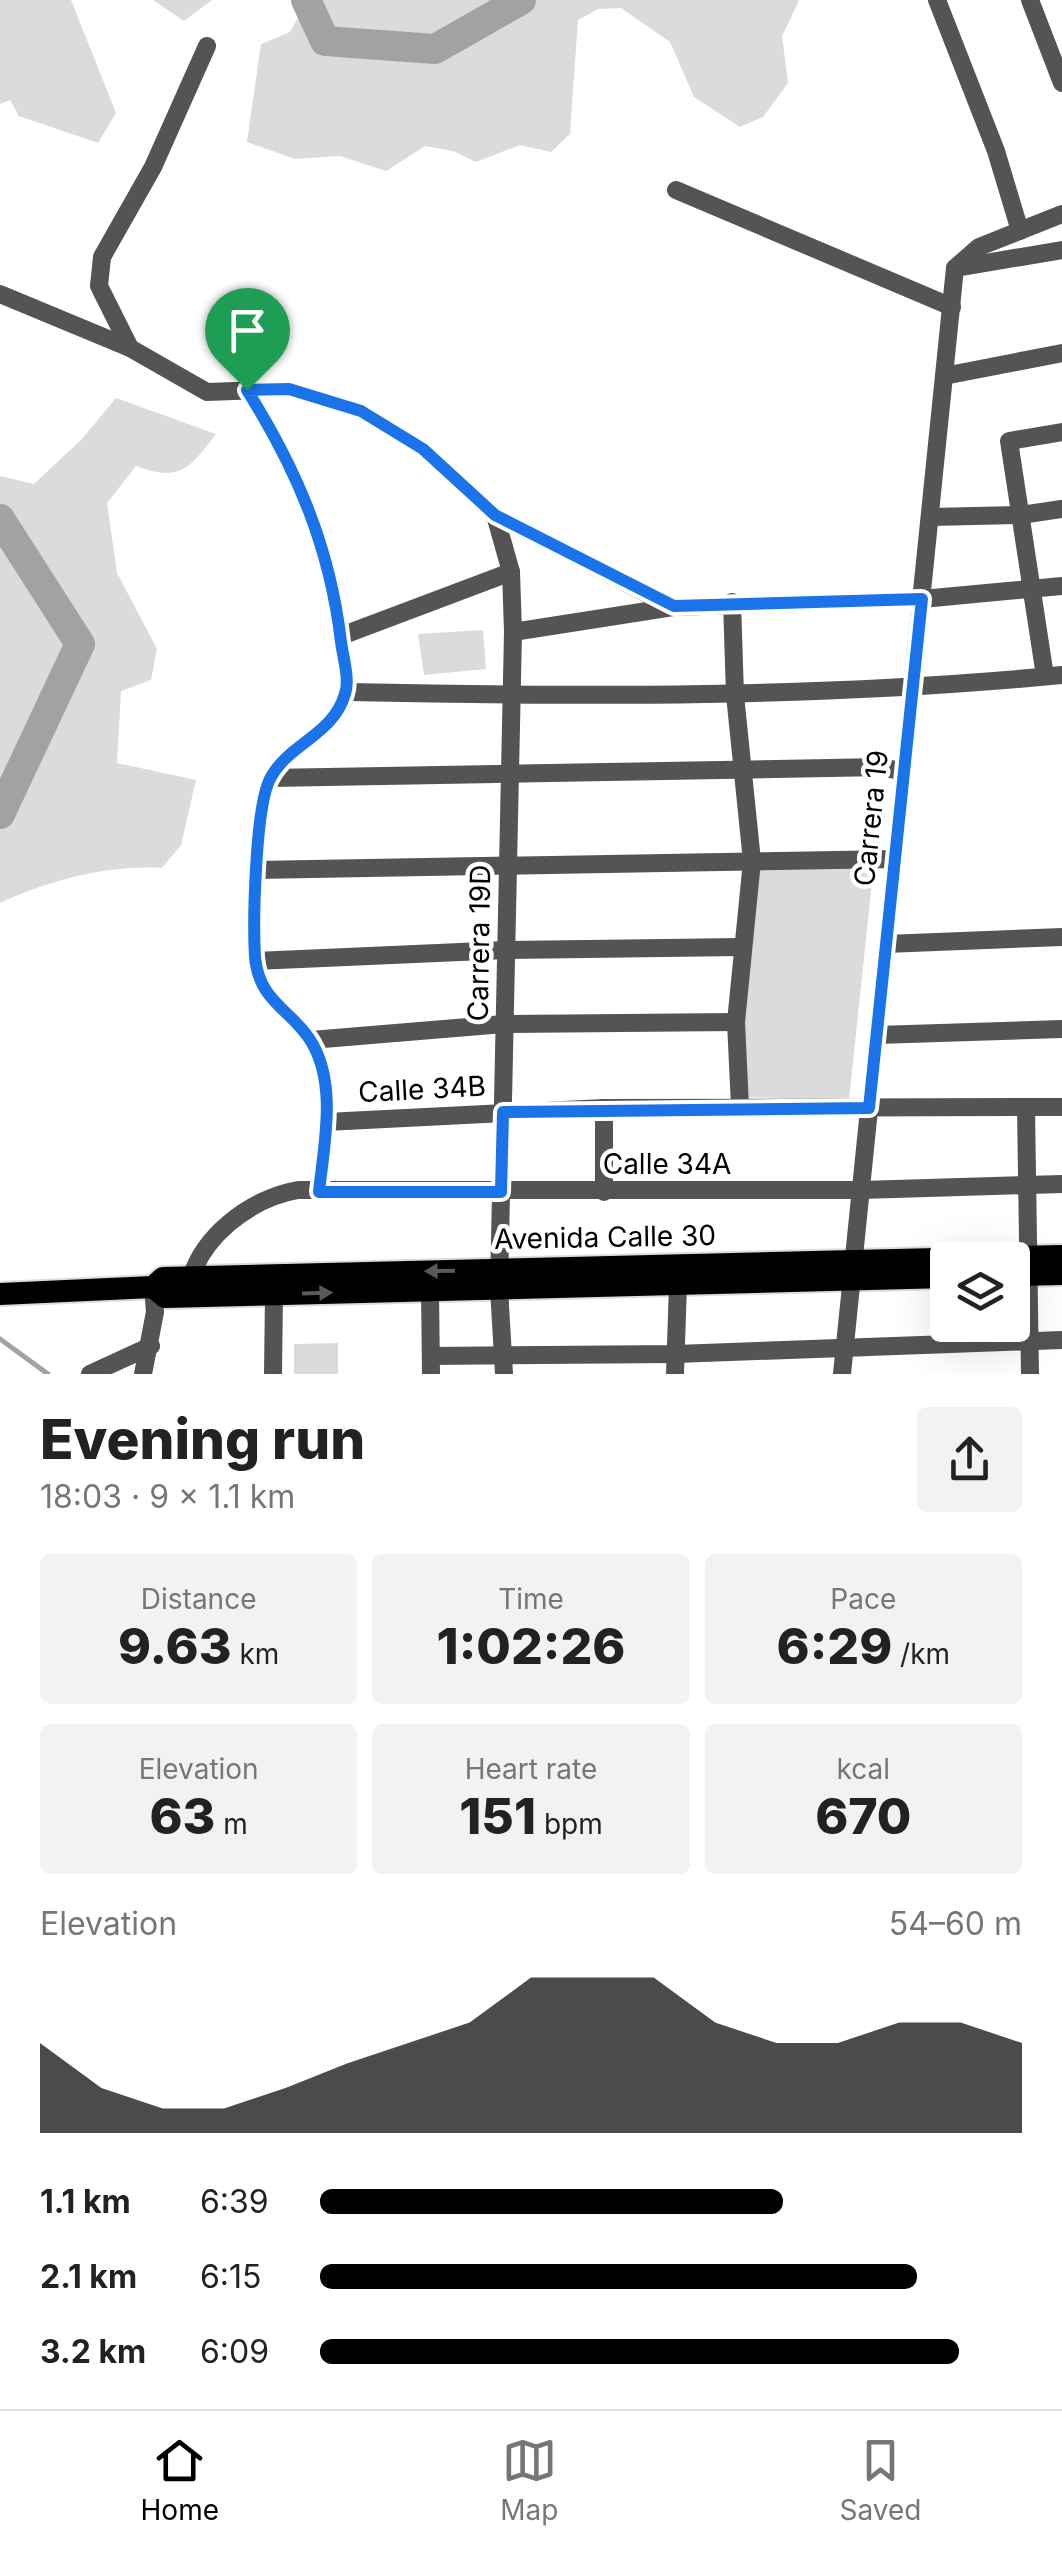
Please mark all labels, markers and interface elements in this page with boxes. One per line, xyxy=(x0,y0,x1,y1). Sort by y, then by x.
pin xyxy=(205,288,290,391)
icon: arrive xyxy=(220,303,275,358)
street label: Carrera 19 xyxy=(847,748,895,888)
street label: Carrera 19D xyxy=(461,864,497,1022)
street label: Calle 34B xyxy=(357,1069,487,1109)
street label: Calle 34A xyxy=(603,1147,731,1181)
street label: Avenida Calle 30 xyxy=(494,1218,716,1256)
map controls xyxy=(930,1242,1030,1342)
button: layers xyxy=(930,1242,1030,1342)
one-way arrow xyxy=(423,1263,455,1279)
one-way arrow xyxy=(301,1285,333,1301)
text: Evening run xyxy=(40,1406,365,1472)
button: share xyxy=(917,1407,1022,1512)
text: 18:03 · 9 × 1.1 km xyxy=(40,1477,295,1516)
text: Distance xyxy=(141,1582,256,1616)
text: Time xyxy=(498,1582,564,1616)
text: Pace xyxy=(830,1582,896,1616)
text: 9.63 xyxy=(118,1616,232,1676)
text: 1:02:26 xyxy=(437,1616,625,1676)
text: 6:29 xyxy=(777,1616,892,1676)
text: km xyxy=(232,1637,279,1671)
text: /km xyxy=(892,1637,950,1671)
text: Elevation xyxy=(139,1752,259,1786)
text: Heart rate xyxy=(465,1752,597,1786)
text: kcal xyxy=(837,1752,890,1786)
text: 63 xyxy=(150,1786,215,1846)
text: 151 xyxy=(459,1786,536,1846)
text: 670 xyxy=(815,1786,911,1846)
text: m xyxy=(215,1807,248,1841)
text: bpm xyxy=(536,1807,603,1841)
text: Elevation xyxy=(40,1904,177,1943)
text: 54–60 m xyxy=(889,1904,1022,1943)
text: 1.1 km xyxy=(40,2182,131,2221)
text: 6:39 xyxy=(200,2182,269,2221)
text: 2.1 km xyxy=(40,2257,137,2296)
text: 6:15 xyxy=(200,2257,262,2296)
text: 3.2 km xyxy=(40,2332,146,2371)
text: 6:09 xyxy=(200,2332,269,2371)
tab: Home xyxy=(141,2433,219,2527)
tab: Map xyxy=(500,2433,558,2527)
tab: Saved xyxy=(839,2433,921,2527)

